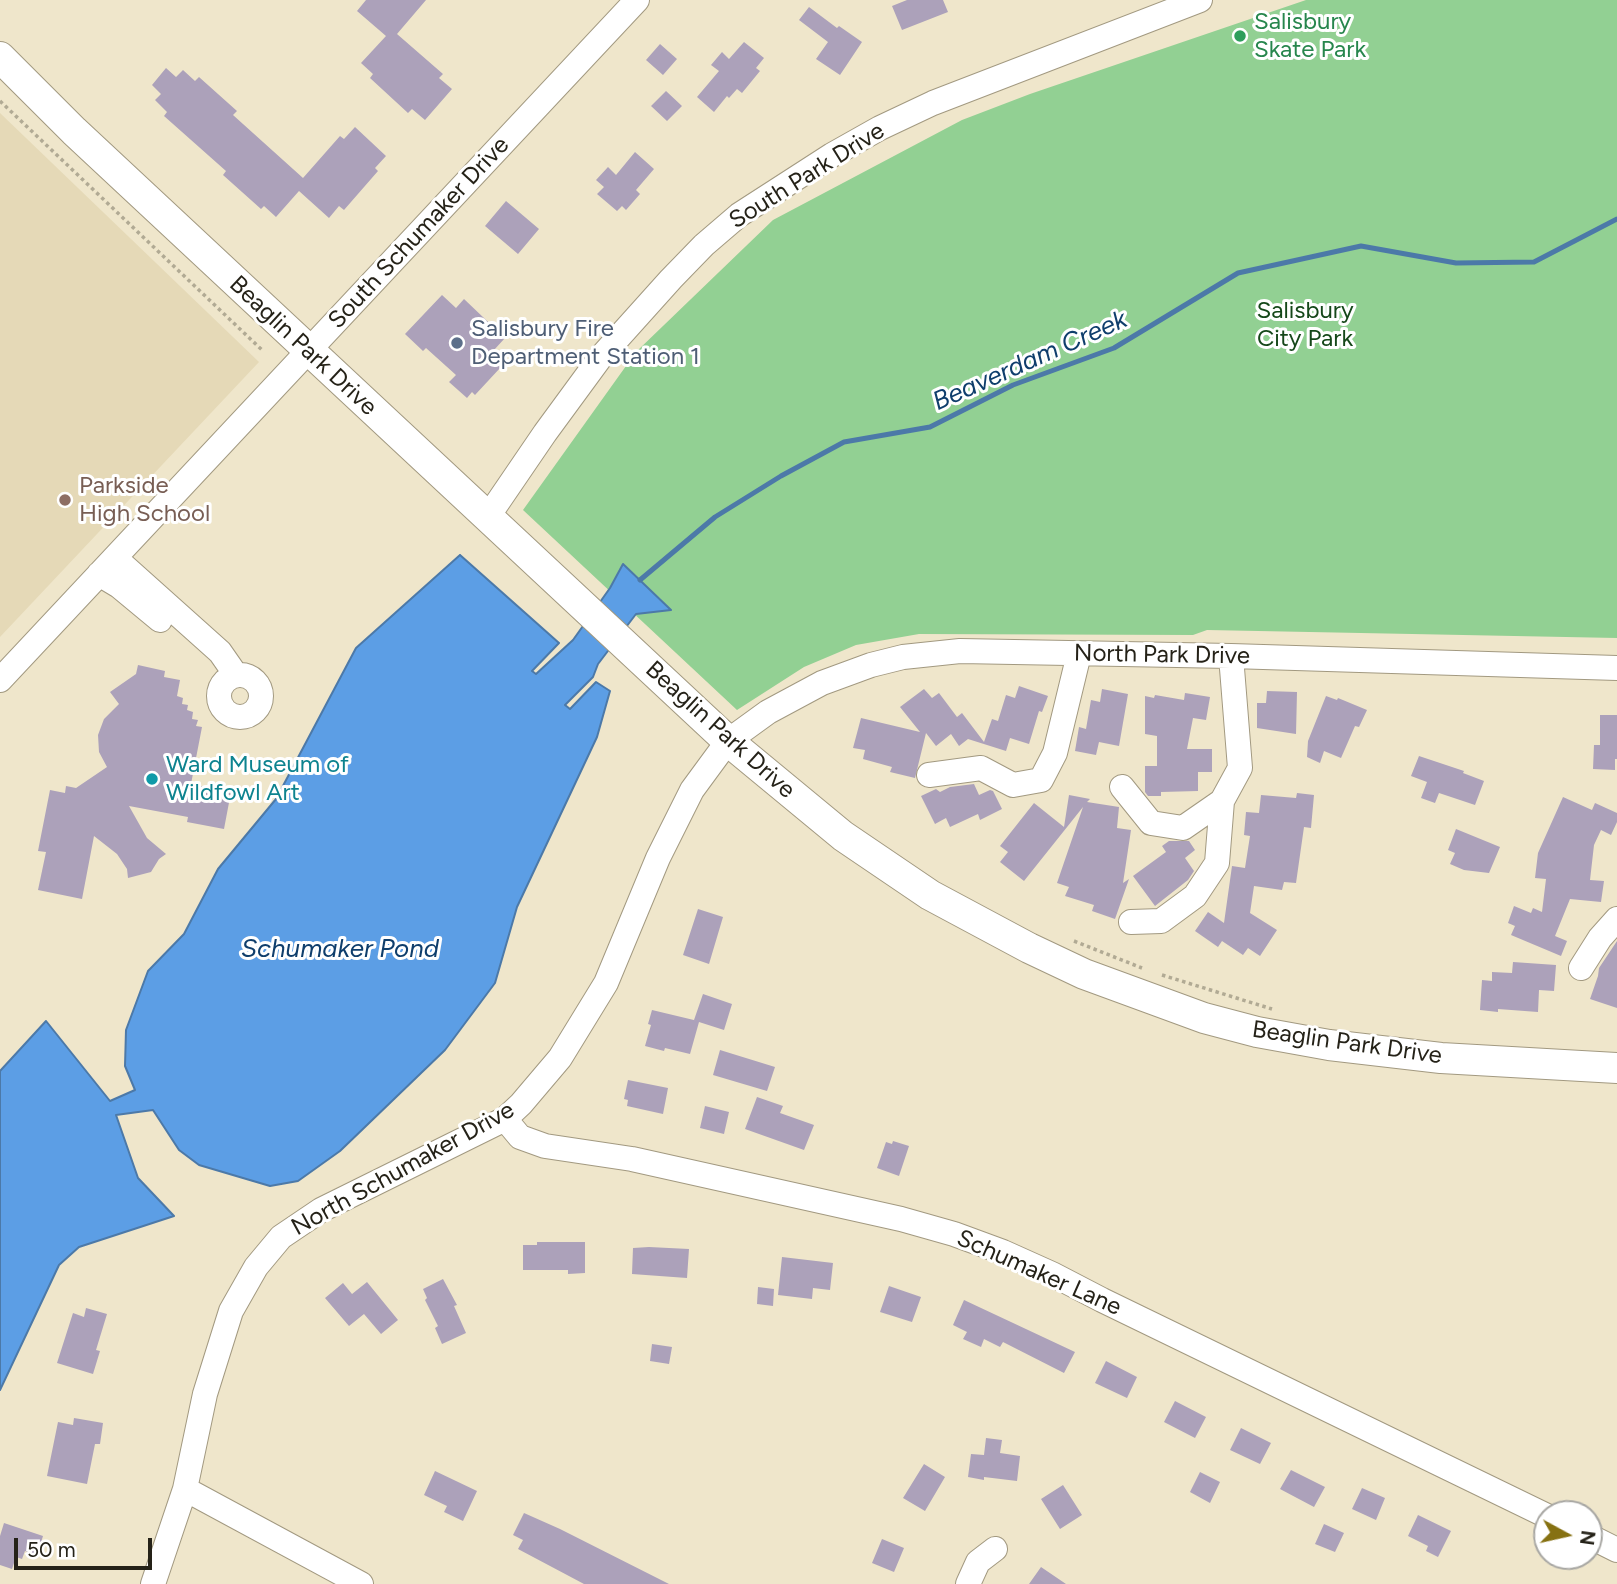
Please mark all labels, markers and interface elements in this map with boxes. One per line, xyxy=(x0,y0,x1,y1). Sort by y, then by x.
place label: Salisbury Skate Park xyxy=(1254,8,1366,64)
marker: Salisbury Skate Park xyxy=(1232,28,1248,44)
street label: South Park Drive xyxy=(724,117,890,235)
street label: South Schumaker Drive xyxy=(323,131,515,335)
street label: Beaglin Park Drive xyxy=(223,270,383,422)
park label: Salisbury City Park xyxy=(1256,297,1354,353)
water label: Beaverdam Creek xyxy=(928,304,1132,418)
place label: Salisbury Fire Department Station 1 xyxy=(471,315,700,371)
marker: Salisbury Fire Department Station 1 xyxy=(449,335,465,351)
place label: Parkside High School xyxy=(79,472,210,528)
marker: Parkside High School xyxy=(57,492,73,508)
street label: North Park Drive xyxy=(1074,639,1250,671)
street label: Beaglin Park Drive xyxy=(639,655,801,805)
place label: Ward Museum of Wildfowl Art xyxy=(166,751,349,807)
marker: Ward Museum of Wildfowl Art xyxy=(144,771,160,787)
water label: Schumaker Pond xyxy=(241,933,439,965)
street label: Beaglin Park Drive xyxy=(1250,1015,1444,1071)
street label: North Schumaker Drive xyxy=(287,1096,519,1242)
street label: Schumaker Lane xyxy=(952,1224,1126,1322)
north arrow xyxy=(1533,1500,1603,1570)
scale bar xyxy=(18,1524,156,1568)
text: N xyxy=(1575,1529,1600,1547)
text: 50 m xyxy=(27,1537,76,1562)

